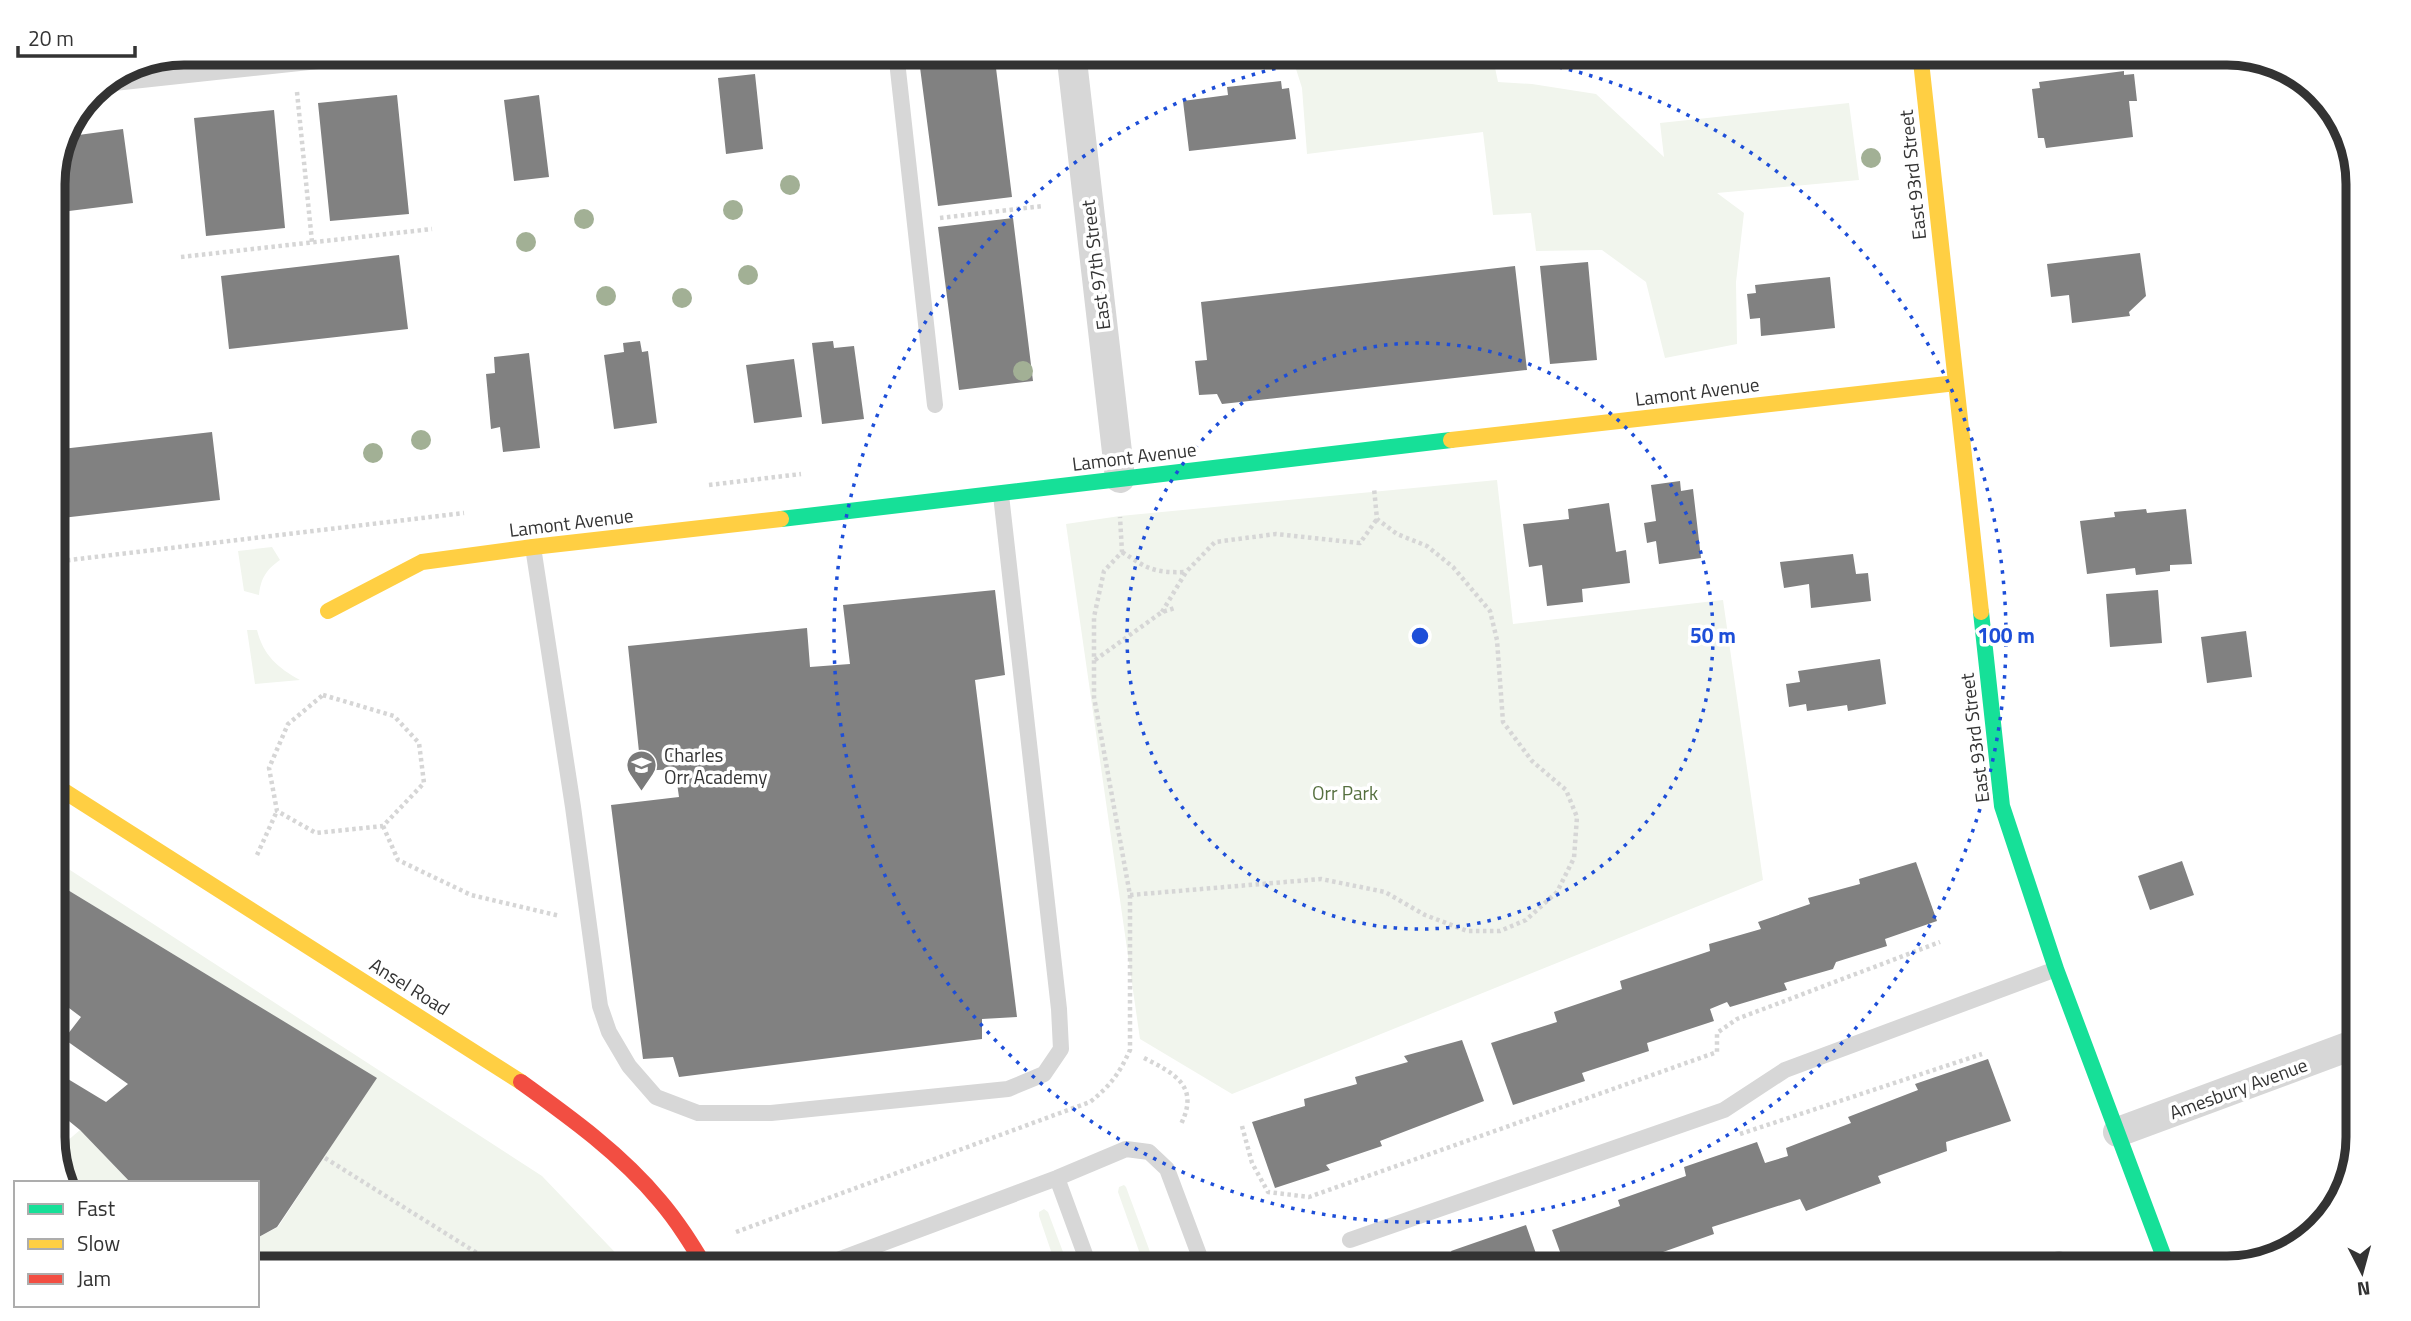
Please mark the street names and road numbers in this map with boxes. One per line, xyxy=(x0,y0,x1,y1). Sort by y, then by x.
street label: East 93rd Street xyxy=(1891,108,1933,241)
street label: East 97th Street xyxy=(1073,198,1117,332)
street label: Lamont Avenue xyxy=(1633,369,1761,413)
street label: Lamont Avenue xyxy=(1070,434,1198,478)
street label: Lamont Avenue xyxy=(507,500,635,544)
street label: East 93rd Street xyxy=(1952,671,1996,805)
street label: Ansel Road xyxy=(364,950,456,1022)
street label: Amesbury Avenue xyxy=(2165,1050,2311,1126)

